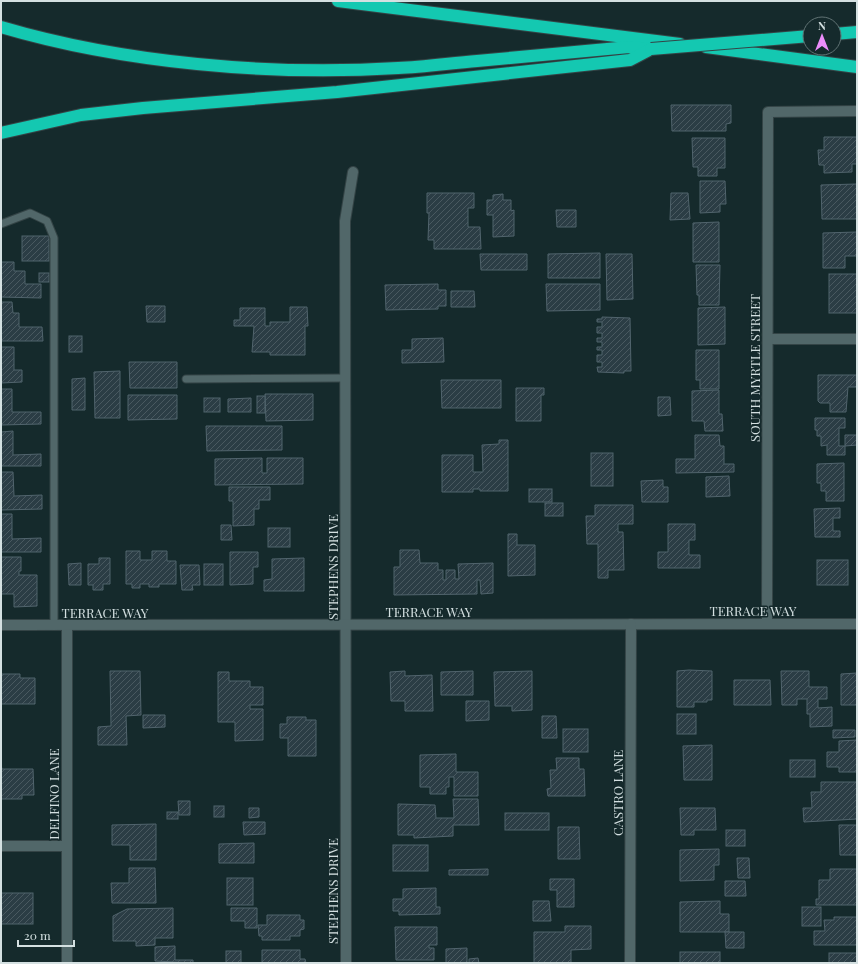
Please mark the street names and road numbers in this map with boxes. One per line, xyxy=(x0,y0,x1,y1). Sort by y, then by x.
street label: SOUTH MYRTLE STREET xyxy=(746,294,763,442)
street label: STEPHENS DRIVE xyxy=(324,514,341,620)
street label: TERRACE WAY xyxy=(710,602,797,619)
street label: TERRACE WAY xyxy=(386,603,473,620)
street label: TERRACE WAY xyxy=(62,604,149,621)
street label: DELFINO LANE xyxy=(45,748,62,840)
street label: CASTRO LANE xyxy=(609,750,626,836)
street label: STEPHENS DRIVE xyxy=(324,838,341,944)

